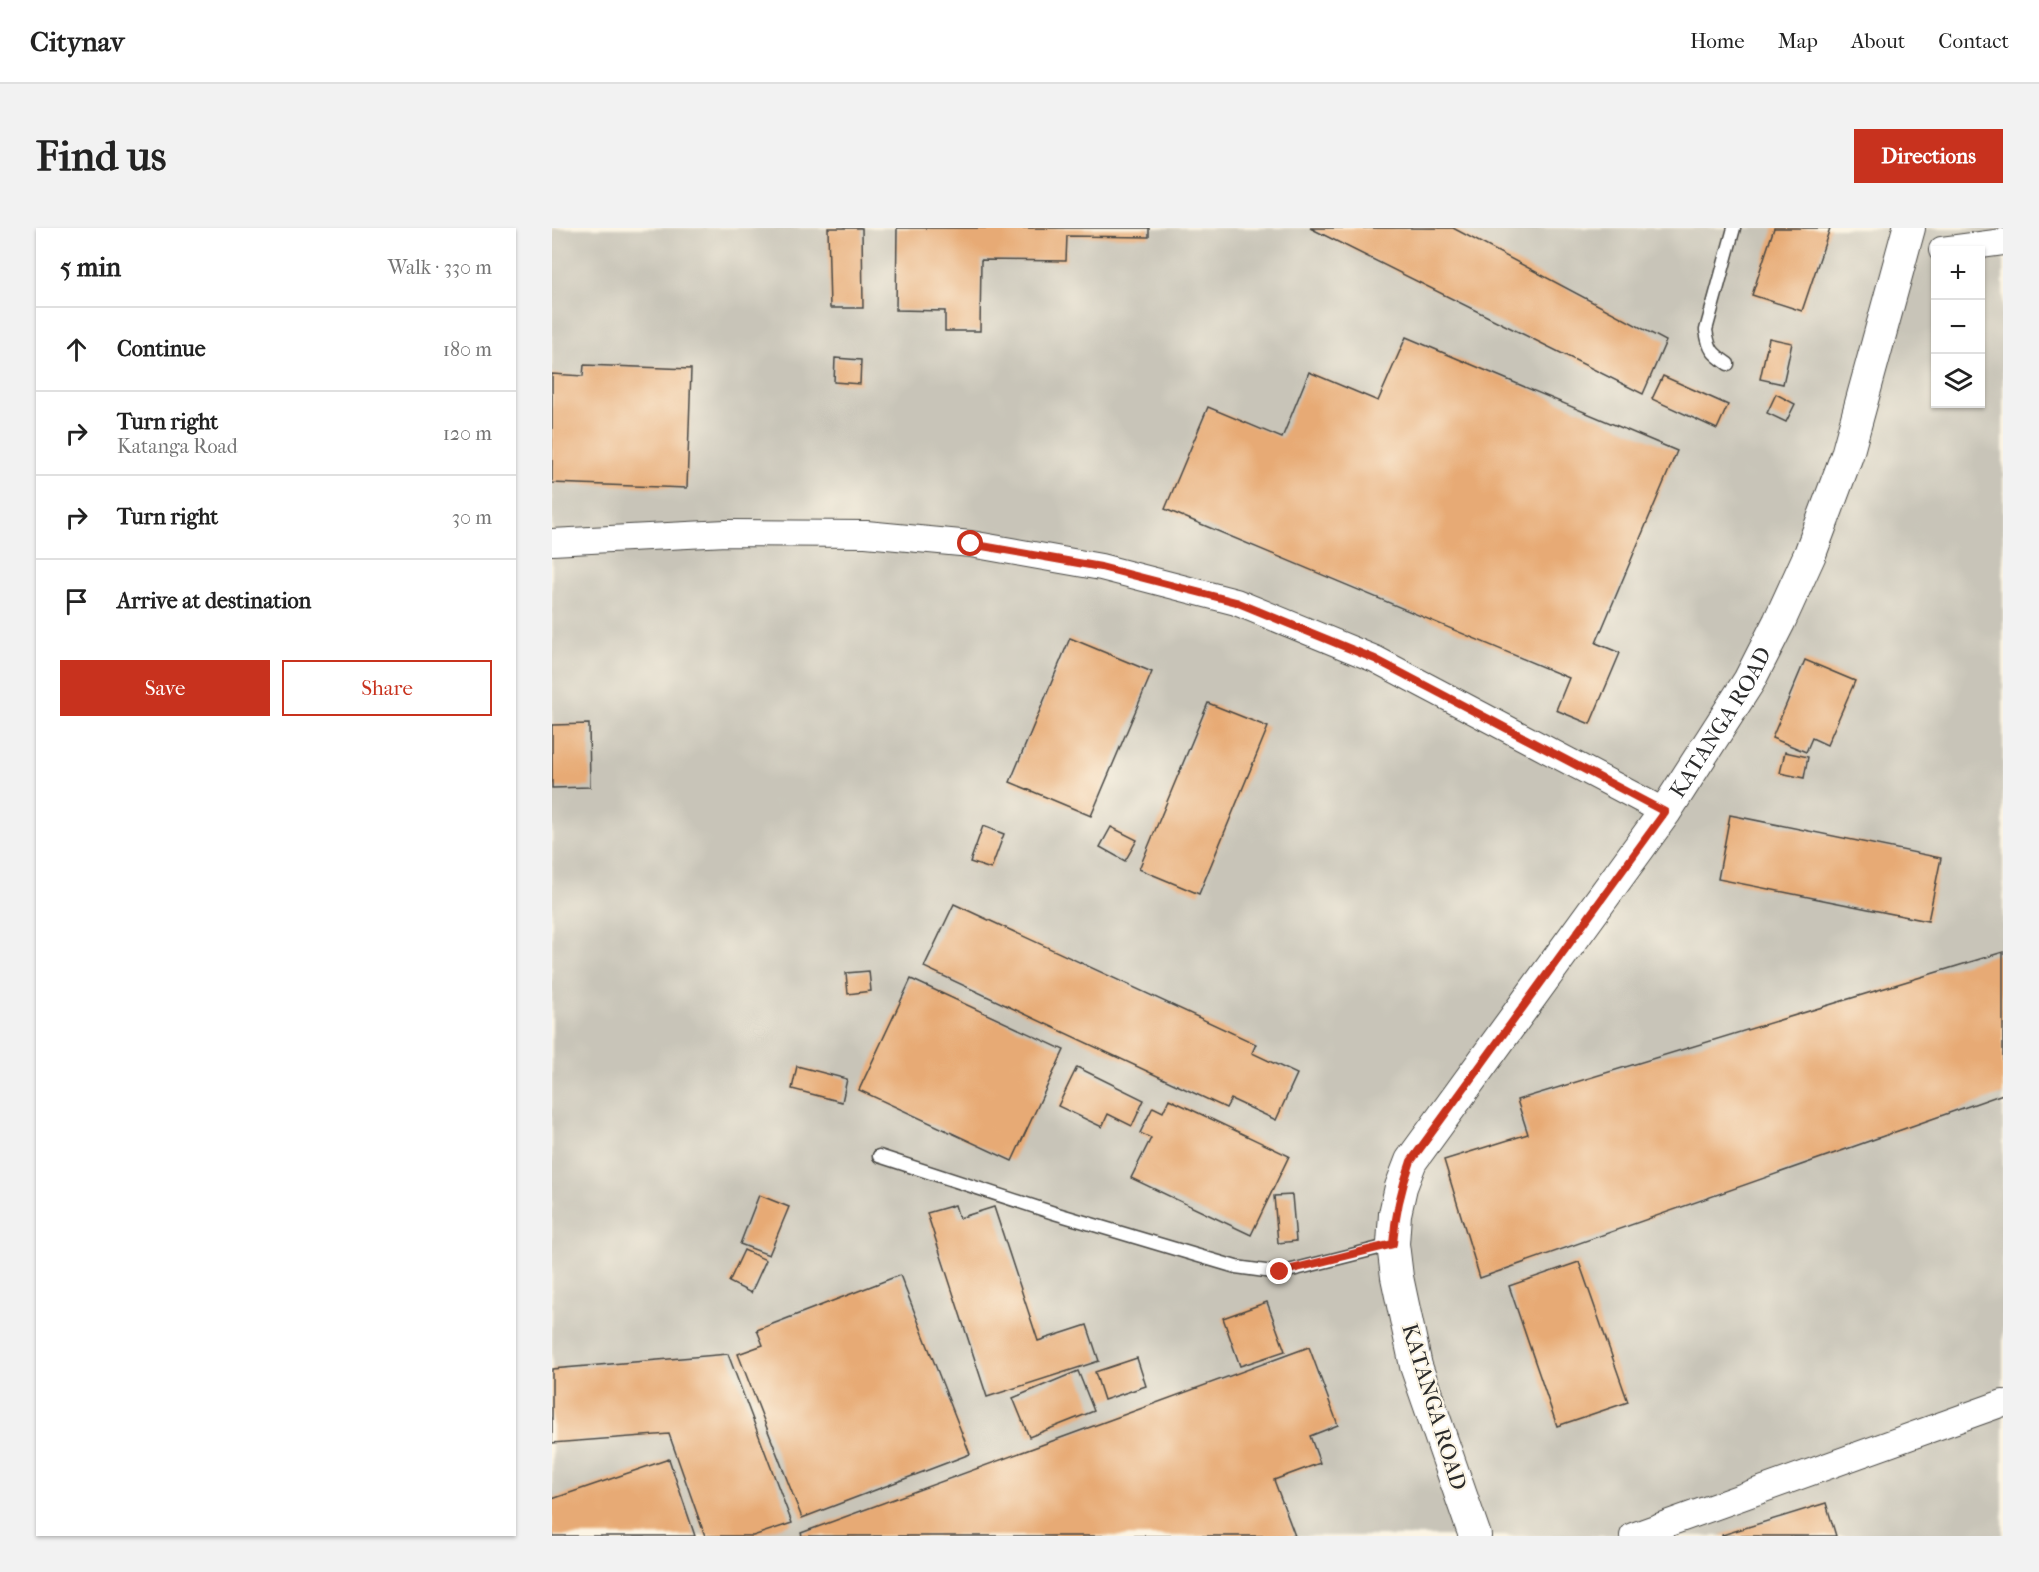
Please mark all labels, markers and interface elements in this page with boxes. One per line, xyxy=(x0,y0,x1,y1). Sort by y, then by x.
text: Citynav xyxy=(30,25,124,58)
text: Home xyxy=(1690,29,1745,53)
text: Map xyxy=(1778,29,1818,53)
text: About xyxy=(1851,29,1905,53)
text: Contact xyxy=(1938,29,2009,53)
button: Directions xyxy=(1854,129,2003,183)
text: Find us xyxy=(36,132,166,181)
map controls xyxy=(1931,246,1985,408)
button: + xyxy=(1931,246,1985,300)
text: 5 min xyxy=(60,252,121,283)
text: Walk · 330 m xyxy=(388,256,492,279)
button: − xyxy=(1931,300,1985,354)
icon: ahead xyxy=(60,333,93,366)
text: Continue xyxy=(117,336,206,362)
text: 180 m xyxy=(443,338,492,361)
button: layers xyxy=(1931,354,1985,408)
text: Turn right xyxy=(117,409,218,435)
icon: right xyxy=(60,417,93,450)
text: 120 m xyxy=(443,422,492,445)
text: Katanga Road xyxy=(117,435,238,458)
icon: right xyxy=(60,501,93,534)
text: Turn right xyxy=(117,504,218,530)
text: 30 m xyxy=(452,506,492,529)
route start xyxy=(957,530,983,556)
icon: arrive xyxy=(60,585,93,618)
text: Arrive at destination xyxy=(117,588,311,614)
street label: KATANGA ROAD xyxy=(1664,643,1777,803)
button: Save xyxy=(60,660,270,716)
button: Share xyxy=(282,660,492,716)
route end xyxy=(1266,1258,1292,1284)
street label: KATANGA ROAD xyxy=(1396,1321,1472,1493)

